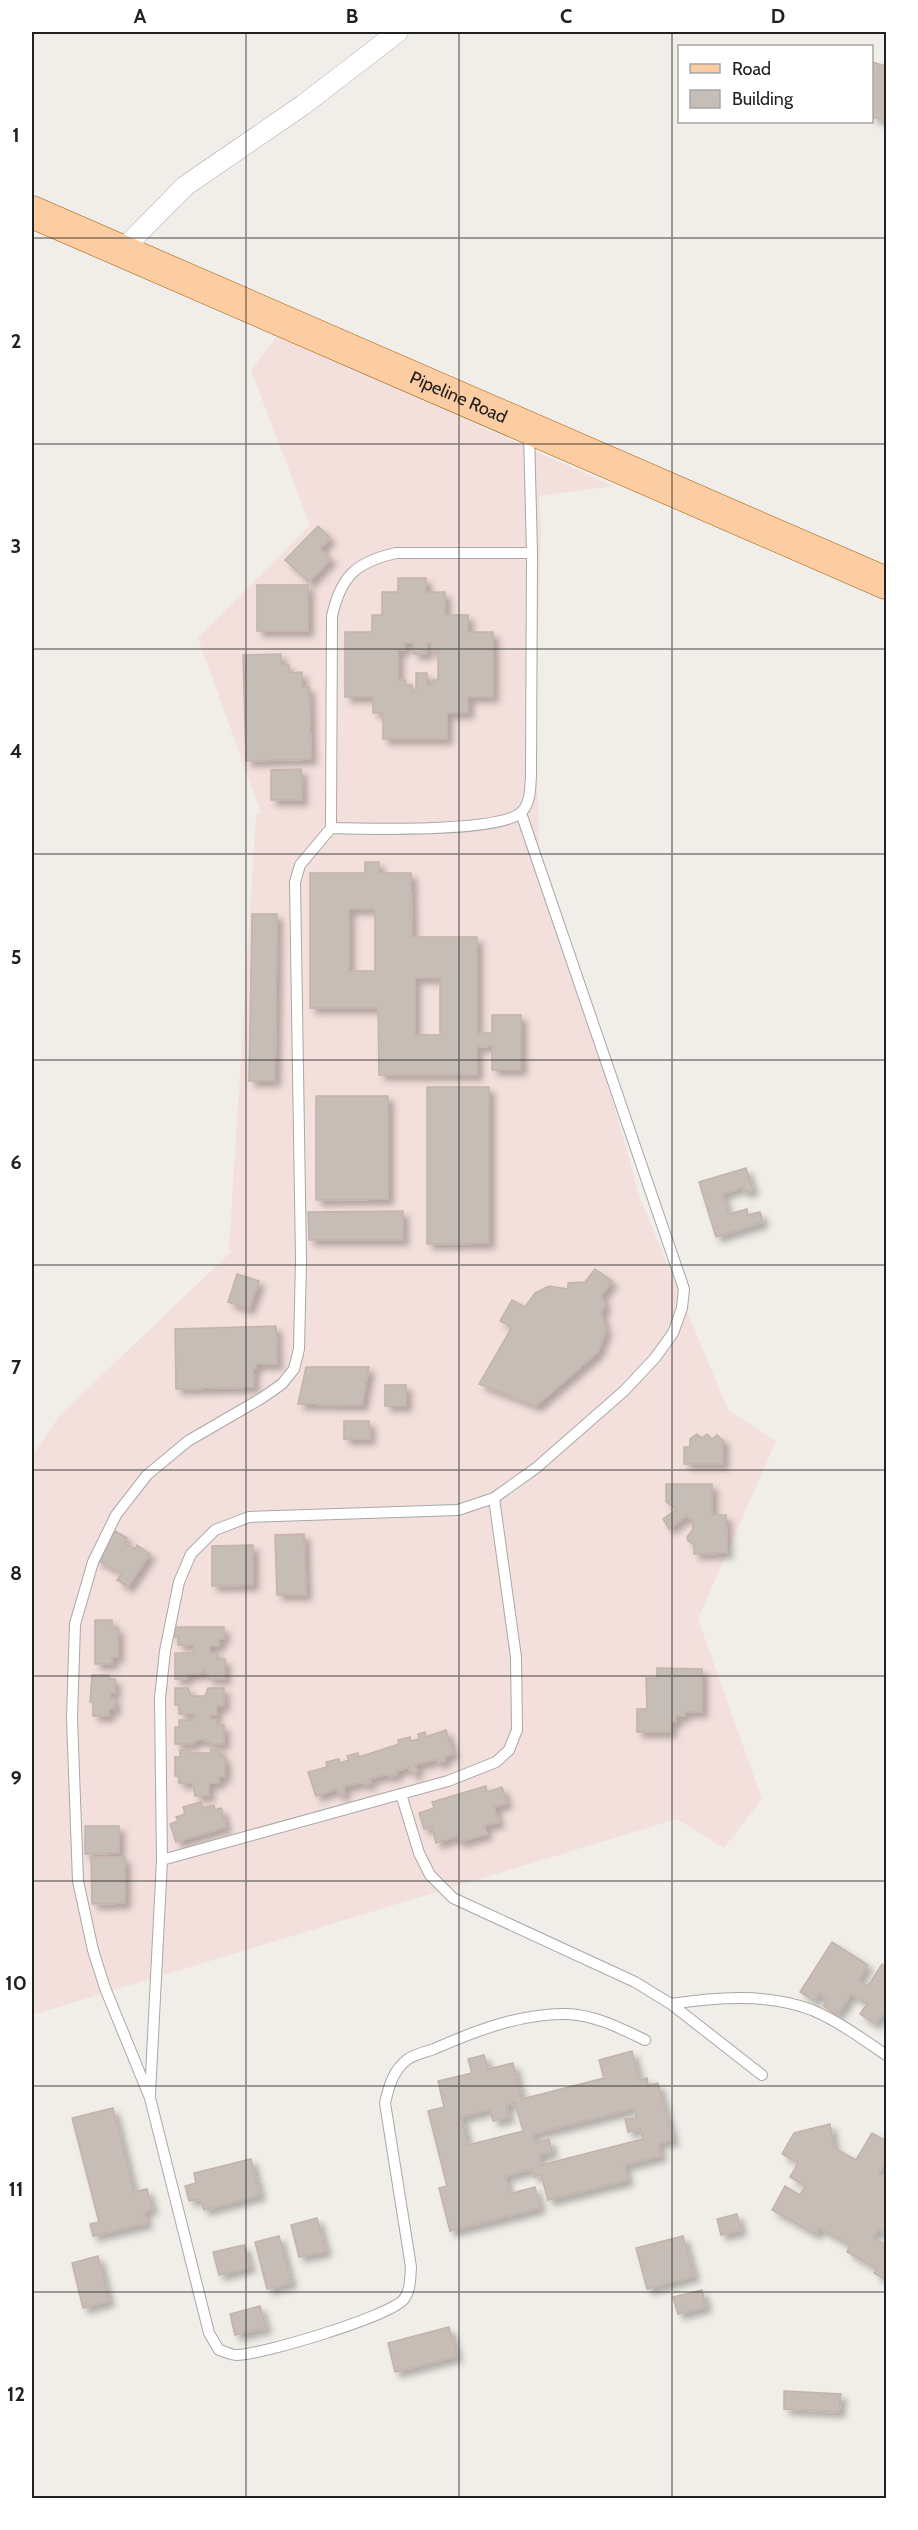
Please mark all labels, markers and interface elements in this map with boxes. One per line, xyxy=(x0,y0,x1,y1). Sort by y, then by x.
text: A xyxy=(134,4,147,28)
text: B xyxy=(346,4,358,28)
text: C xyxy=(560,4,572,28)
text: D xyxy=(771,4,785,28)
legend xyxy=(678,45,873,123)
text: Road xyxy=(732,58,771,80)
text: Building xyxy=(732,88,794,110)
text: 1 xyxy=(12,123,20,147)
text: 2 xyxy=(11,329,21,353)
street label: Pipeline Road xyxy=(407,367,510,428)
text: 3 xyxy=(11,534,21,558)
text: 4 xyxy=(10,739,22,763)
text: 5 xyxy=(11,945,21,969)
text: 6 xyxy=(10,1150,22,1174)
text: 7 xyxy=(11,1355,22,1379)
text: 8 xyxy=(10,1561,22,1585)
text: 9 xyxy=(10,1766,22,1790)
text: 10 xyxy=(5,1971,27,1995)
text: 11 xyxy=(9,2177,23,2201)
text: 12 xyxy=(7,2382,25,2406)

